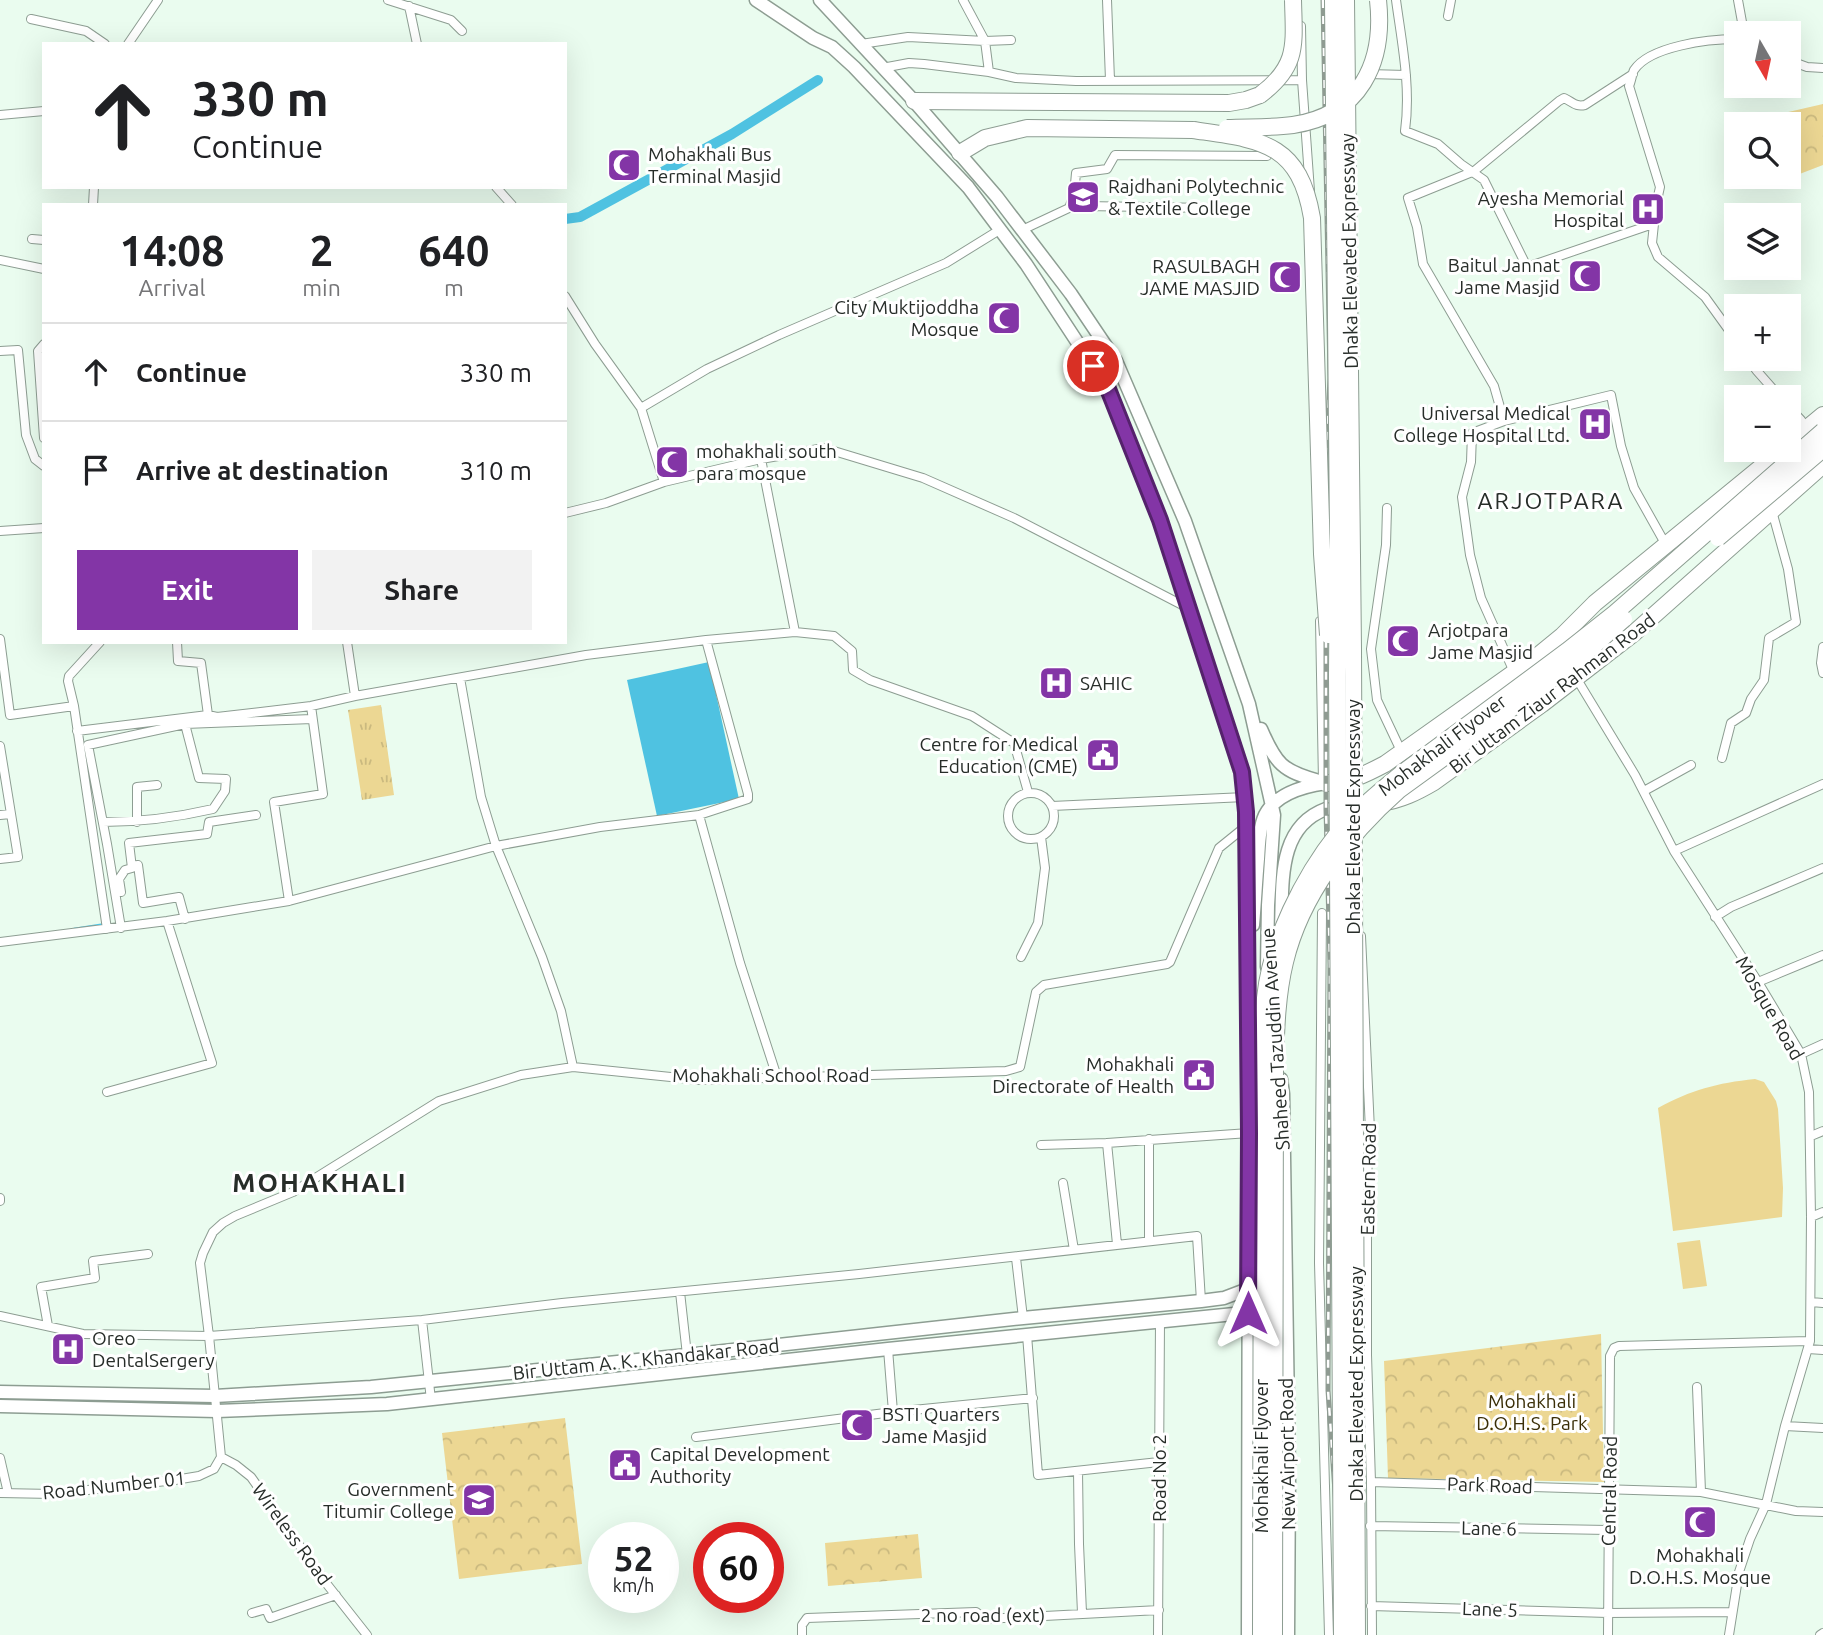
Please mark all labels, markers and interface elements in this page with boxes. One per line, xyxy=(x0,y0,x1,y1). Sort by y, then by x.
north arrow xyxy=(1724,21,1801,98)
map controls xyxy=(1724,21,1801,462)
icon: ahead xyxy=(77,70,168,161)
text: 330 m xyxy=(192,70,329,125)
button: search xyxy=(1724,112,1801,189)
text: Continue xyxy=(192,128,323,164)
street label: Dhaka Elevated Expressway xyxy=(1336,133,1362,369)
place label: Mohakhali Bus Terminal Masjid xyxy=(648,143,781,187)
mosque icon: Mohakhali Bus Terminal Masjid xyxy=(605,146,643,184)
place label: Rajdhani Polytechnic & Textile College xyxy=(1108,175,1284,219)
school or university icon: Rajdhani Polytechnic & Textile College xyxy=(1064,178,1102,216)
place label: Ayesha Memorial Hospital xyxy=(1478,187,1624,231)
hospital icon: Ayesha Memorial Hospital xyxy=(1629,190,1667,228)
button: layers xyxy=(1724,203,1801,280)
text: 14:08 xyxy=(120,227,225,274)
text: 2 xyxy=(310,227,333,274)
text: 640 xyxy=(418,227,489,274)
place label: Baitul Jannat Jame Masjid xyxy=(1448,254,1561,298)
place label: RASULBAGH JAME MASJID xyxy=(1140,255,1260,299)
mosque icon: Baitul Jannat Jame Masjid xyxy=(1566,257,1604,295)
mosque icon: RASULBAGH JAME MASJID xyxy=(1266,258,1304,296)
text: Arrival xyxy=(139,275,206,300)
text: min xyxy=(302,275,341,300)
text: m xyxy=(444,275,464,300)
button: + xyxy=(1724,294,1801,371)
place label: City Muktijoddha Mosque xyxy=(834,296,979,340)
mosque icon: City Muktijoddha Mosque xyxy=(985,299,1023,337)
pin xyxy=(1063,336,1123,396)
icon: arrive xyxy=(1074,347,1112,385)
icon: ahead xyxy=(77,353,115,391)
text: Continue xyxy=(136,358,247,387)
text: 330 m xyxy=(460,358,532,387)
button: − xyxy=(1724,385,1801,462)
place label: Universal Medical College Hospital Ltd. xyxy=(1393,402,1570,446)
hospital icon: Universal Medical College Hospital Ltd. xyxy=(1576,405,1614,443)
place label: mohakhali south para mosque xyxy=(696,440,837,484)
mosque icon: mohakhali south para mosque xyxy=(653,443,691,481)
icon: arrive xyxy=(77,451,115,489)
text: Arrive at destination xyxy=(136,456,389,485)
text: 310 m xyxy=(460,456,532,485)
district label: ARJOTPARA xyxy=(1477,488,1625,513)
button: Exit xyxy=(77,550,298,630)
button: Share xyxy=(312,550,532,630)
street label: Bir Uttam Ziaur Rahman Road xyxy=(1445,608,1659,778)
place label: Arjotpara Jame Masjid xyxy=(1428,619,1533,663)
mosque icon: Arjotpara Jame Masjid xyxy=(1384,622,1422,660)
hospital icon: SAHIC xyxy=(1037,664,1075,702)
place label: SAHIC xyxy=(1080,672,1132,694)
street label: Mohakhali Flyover xyxy=(1374,690,1510,800)
street label: Dhaka Elevated Expressway xyxy=(1342,699,1364,935)
place label: Centre for Medical Education (CME) xyxy=(919,733,1078,777)
public building icon: Centre for Medical Education (CME) xyxy=(1084,736,1122,774)
street label: Shaheed Tazuddin Avenue xyxy=(1256,927,1294,1151)
street label: Mosque Road xyxy=(1731,952,1809,1064)
place label: Mohakhali Directorate of Health xyxy=(992,1053,1174,1097)
public building icon: Mohakhali Directorate of Health xyxy=(1180,1056,1218,1094)
street label: Mohakhali School Road xyxy=(672,1064,870,1086)
street label: Eastern Road xyxy=(1356,1122,1380,1236)
district label: MOHAKHALI xyxy=(232,1168,408,1197)
street label: Dhaka Elevated Expressway xyxy=(1345,1266,1367,1502)
position arrow xyxy=(1211,1276,1285,1350)
place label: Oreo DentalSergery xyxy=(92,1327,215,1371)
hospital icon: Oreo DentalSergery xyxy=(49,1330,87,1368)
street label: Bir Uttam A. K. Khandakar Road xyxy=(512,1334,780,1384)
street label: New Airport Road xyxy=(1275,1378,1299,1530)
street label: Mohakhali Flyover xyxy=(1250,1379,1272,1533)
park label: Mohakhali D.O.H.S. Park xyxy=(1476,1390,1588,1434)
place label: BSTI Quarters Jame Masjid xyxy=(882,1403,1000,1447)
mosque icon: BSTI Quarters Jame Masjid xyxy=(838,1406,876,1444)
street label: Road No 2 xyxy=(1148,1434,1170,1522)
street label: Central Road xyxy=(1597,1436,1621,1546)
place label: Capital Development Authority xyxy=(650,1443,830,1487)
public building icon: Capital Development Authority xyxy=(606,1446,644,1484)
street label: Road Number 01 xyxy=(41,1467,187,1503)
street label: Park Road xyxy=(1447,1473,1533,1497)
place label: Government Titumir College xyxy=(323,1478,455,1522)
street label: Wireless Road xyxy=(248,1479,336,1589)
school or university icon: Government Titumir College xyxy=(460,1481,498,1519)
mosque icon: Mohakhali D.O.H.S. Mosque xyxy=(1681,1503,1719,1541)
street label: Lane 6 xyxy=(1461,1517,1517,1539)
speed limit sign: 60 xyxy=(693,1522,784,1613)
text: 52 xyxy=(614,1538,653,1578)
place label: Mohakhali D.O.H.S. Mosque xyxy=(1629,1544,1771,1588)
text: km/h xyxy=(613,1575,654,1595)
street label: Lane 5 xyxy=(1462,1597,1518,1621)
street label: 2 no road (ext) xyxy=(921,1604,1045,1626)

